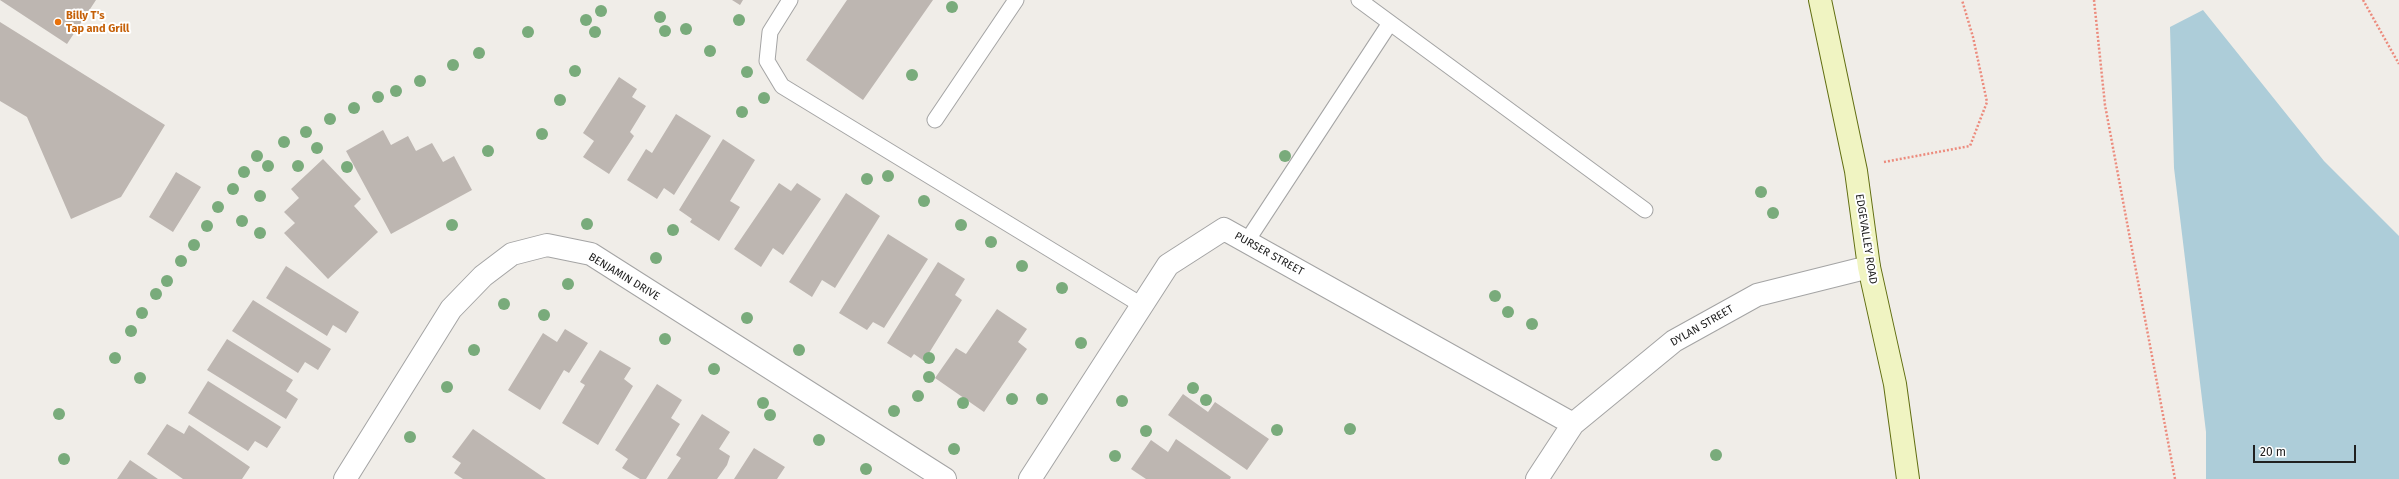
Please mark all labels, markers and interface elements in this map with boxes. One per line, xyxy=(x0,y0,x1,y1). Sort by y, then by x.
place label: Billy T's Tap and Grill xyxy=(66,9,129,35)
marker: Billy T's Tap and Grill xyxy=(53,17,63,27)
street label: EDGEVALLEY ROAD xyxy=(1852,193,1880,285)
street label: PURSER STREET xyxy=(1232,230,1306,278)
street label: BENJAMIN DRIVE xyxy=(586,250,662,304)
street label: DYLAN STREET xyxy=(1668,303,1736,349)
scale bar xyxy=(2255,437,2358,463)
text: 20 m xyxy=(2260,445,2286,459)

